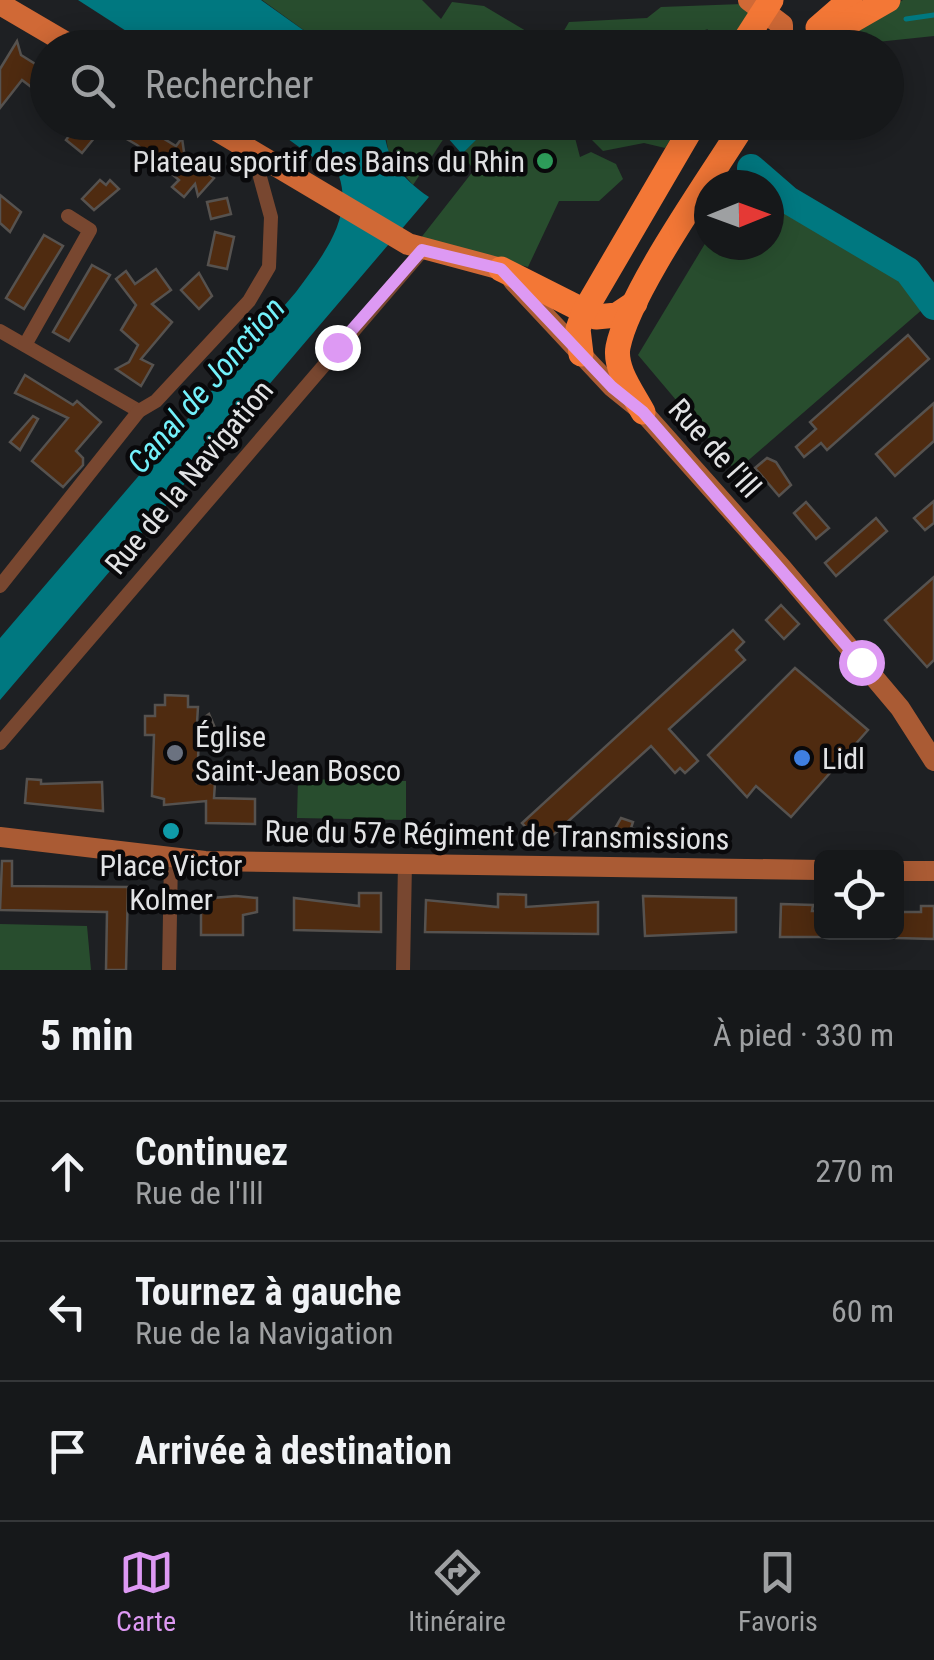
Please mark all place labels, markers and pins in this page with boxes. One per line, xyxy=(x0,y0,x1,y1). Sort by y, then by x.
place label: Plateau sportif des Bains du Rhin xyxy=(133,144,525,179)
marker: Plateau sportif des Bains du Rhin xyxy=(534,150,556,172)
place label: Église Saint-Jean Bosco xyxy=(195,719,401,788)
place label: Lidl xyxy=(822,741,865,776)
marker: Église Saint-Jean Bosco xyxy=(164,742,186,764)
marker: Lidl xyxy=(791,747,813,769)
marker: Place Victor Kolmer xyxy=(160,820,182,842)
place label: Place Victor Kolmer xyxy=(99,848,243,917)

